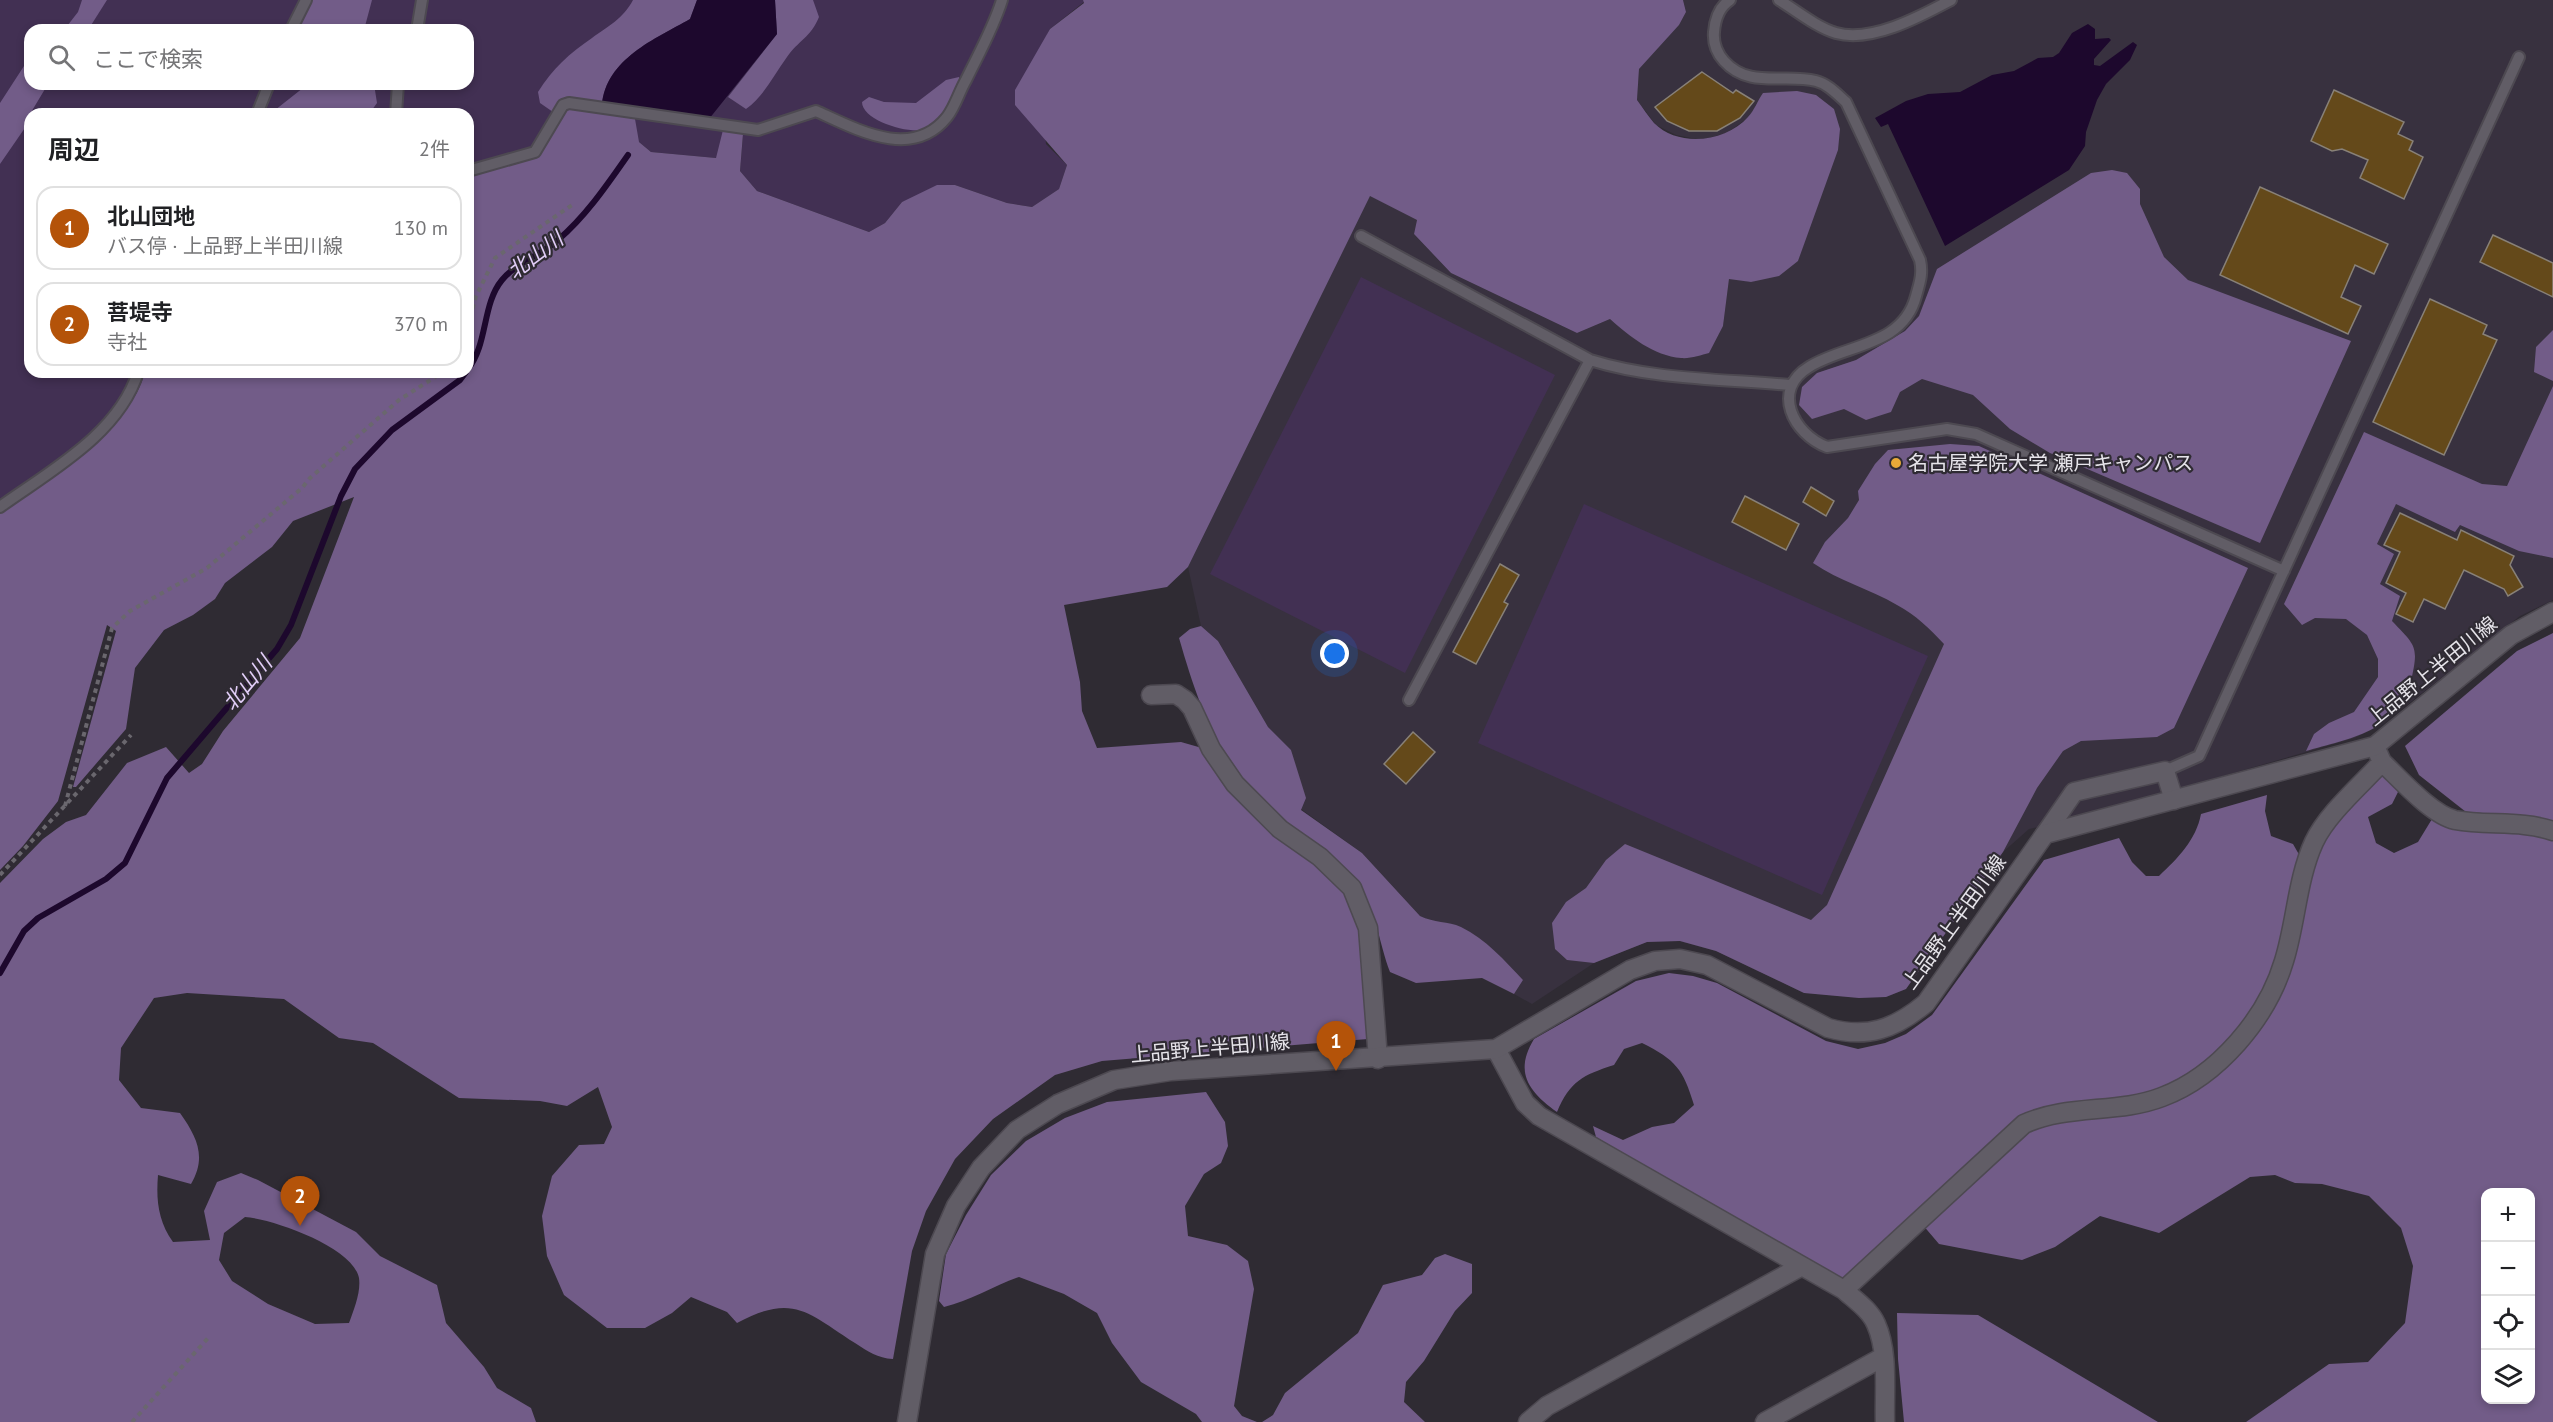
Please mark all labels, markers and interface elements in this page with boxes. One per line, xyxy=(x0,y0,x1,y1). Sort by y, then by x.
search box xyxy=(24,24,474,90)
icon: search xyxy=(45,41,78,74)
text: ここで検索 xyxy=(93,45,203,73)
text: 周辺 xyxy=(48,133,100,166)
text: 2件 xyxy=(419,136,450,162)
text: 北山団地 xyxy=(107,202,195,230)
text: 1 xyxy=(64,215,75,241)
text: 130 m xyxy=(394,215,448,241)
water label: 北山川 xyxy=(502,224,570,285)
text: バス停 · 上品野上半田川線 xyxy=(107,233,343,259)
text: 菩堤寺 xyxy=(107,298,173,326)
text: 2 xyxy=(64,311,75,337)
text: 370 m xyxy=(394,311,448,337)
text: 寺社 xyxy=(107,329,147,355)
place label: 名古屋学院大学 瀬戸キャンパス xyxy=(1908,450,2193,476)
marker: 名古屋学院大学 瀬戸キャンパス xyxy=(1889,456,1903,470)
street label: 上品野上半田川線 xyxy=(2362,611,2502,731)
your location xyxy=(1320,639,1349,668)
water label: 北山川 xyxy=(216,649,279,716)
street label: 上品野上半田川線 xyxy=(1896,850,2012,994)
pin: 1 xyxy=(1316,1022,1356,1071)
street label: 上品野上半田川線 xyxy=(1129,1028,1291,1068)
pin: 2 xyxy=(280,1176,320,1226)
map controls xyxy=(2481,1188,2535,1404)
button: + xyxy=(2481,1188,2535,1242)
button: − xyxy=(2481,1242,2535,1296)
button: locate xyxy=(2481,1296,2535,1350)
button: layers xyxy=(2481,1350,2535,1404)

